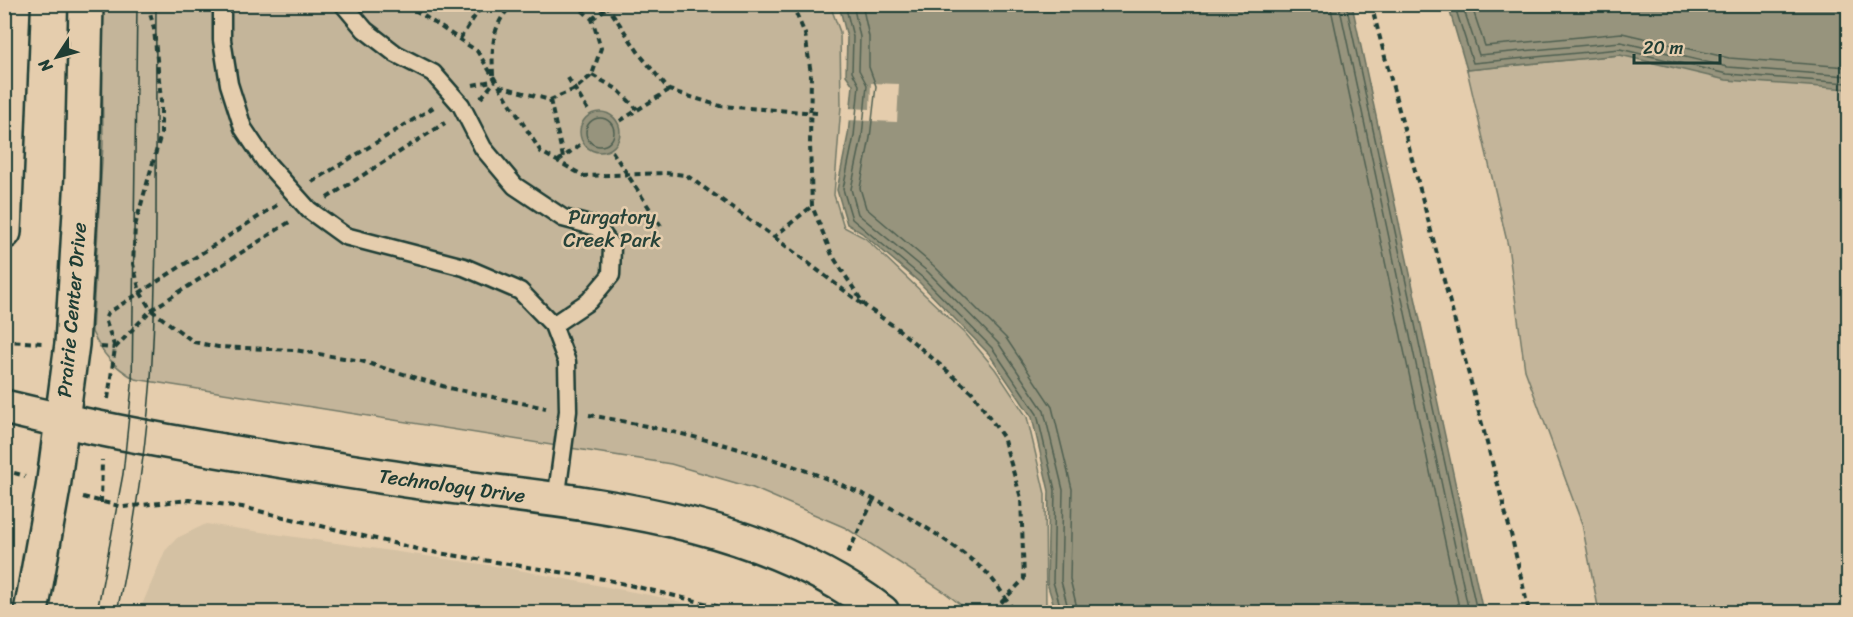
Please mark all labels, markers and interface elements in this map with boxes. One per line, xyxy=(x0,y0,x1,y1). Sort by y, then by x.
north arrow xyxy=(27,27,87,87)
scale bar xyxy=(1634,27,1720,65)
text: 20 m xyxy=(1643,32,1683,64)
text: N xyxy=(30,52,61,79)
park label: Purgatory Creek Park xyxy=(563,200,661,258)
street label: Prairie Center Drive xyxy=(47,221,97,399)
street label: Technology Drive xyxy=(377,458,527,514)

